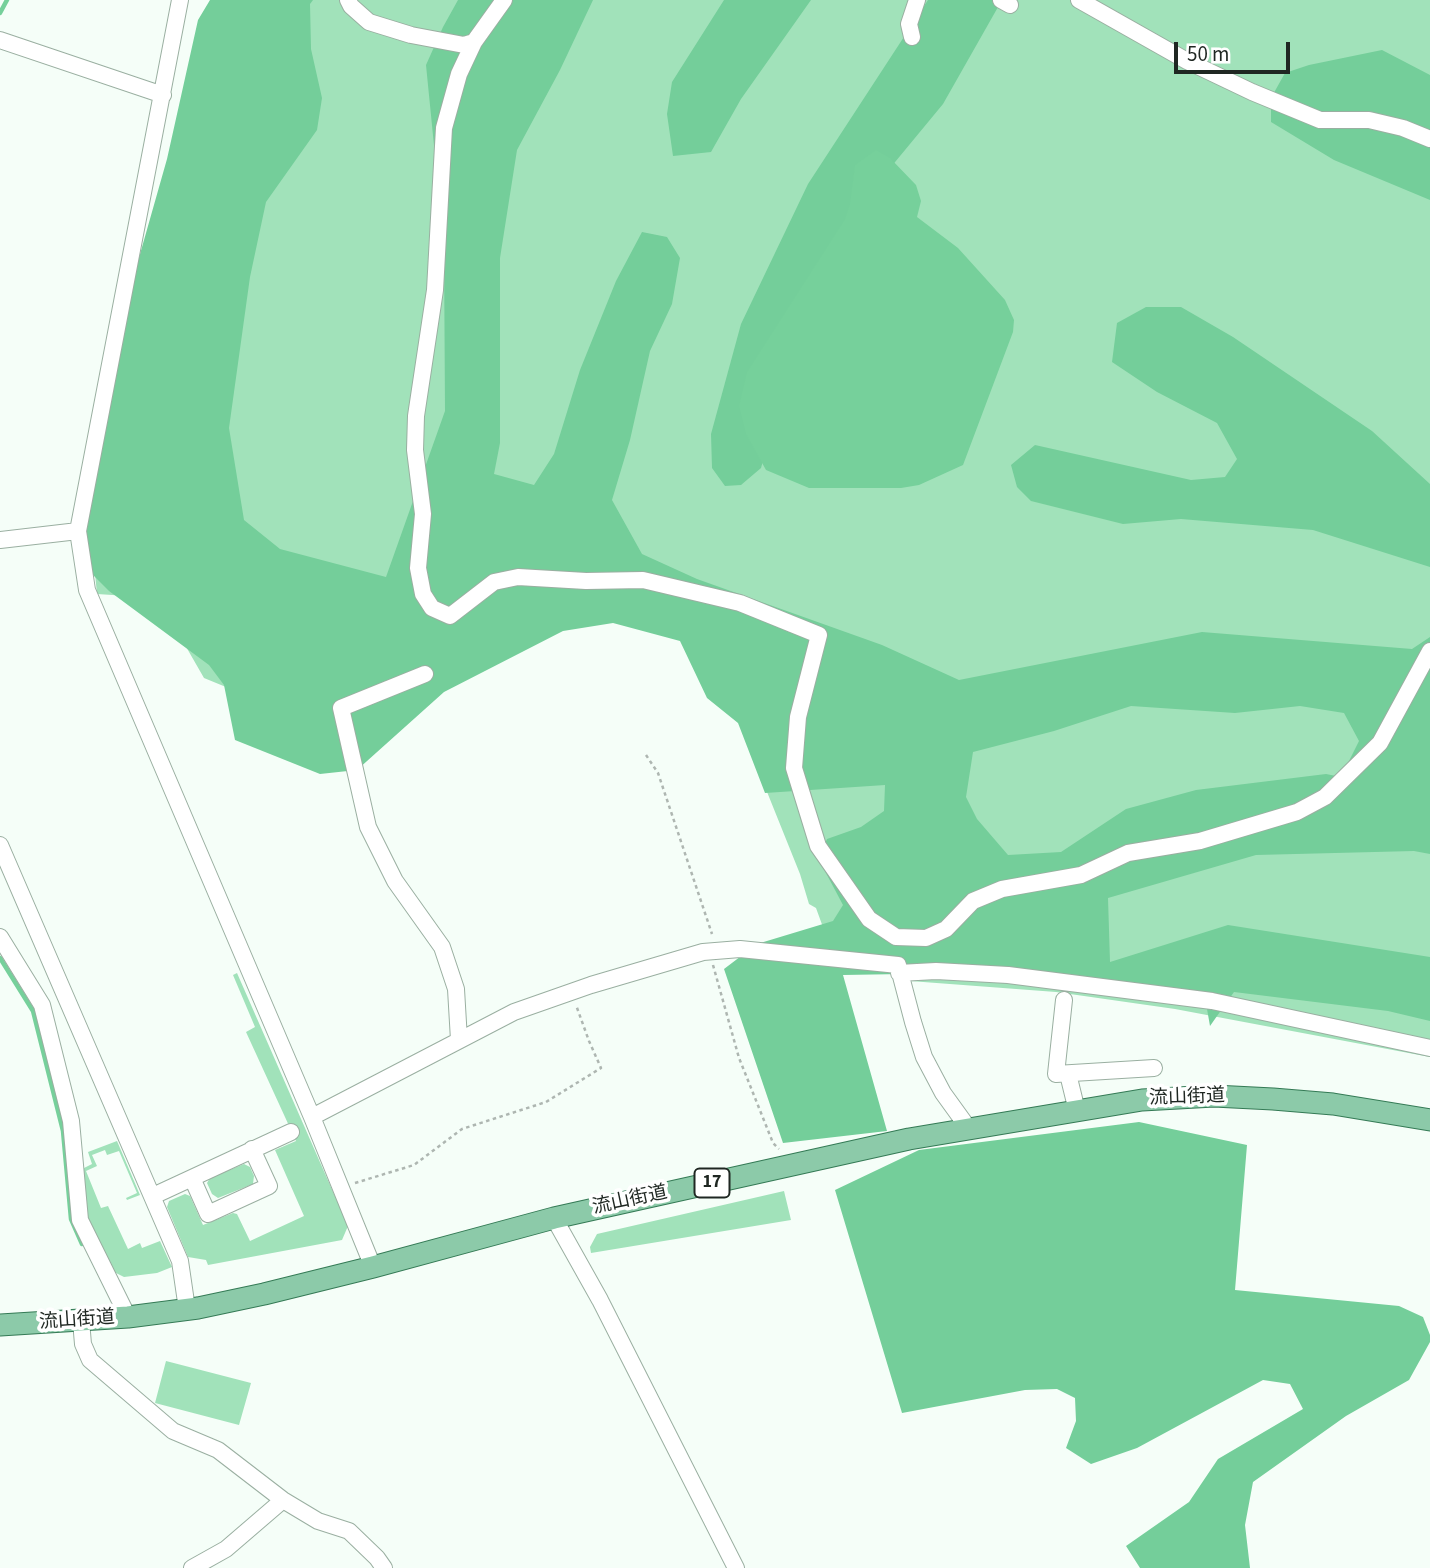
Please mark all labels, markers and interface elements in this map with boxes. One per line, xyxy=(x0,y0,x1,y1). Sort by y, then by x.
scale bar xyxy=(1178,28,1294,72)
text: 50 m xyxy=(1187,39,1229,69)
street label: 流山街道 xyxy=(1149,1085,1225,1111)
road number: 17 xyxy=(694,1168,730,1198)
street label: 流山街道 xyxy=(590,1182,670,1220)
street label: 流山街道 xyxy=(38,1307,116,1335)

